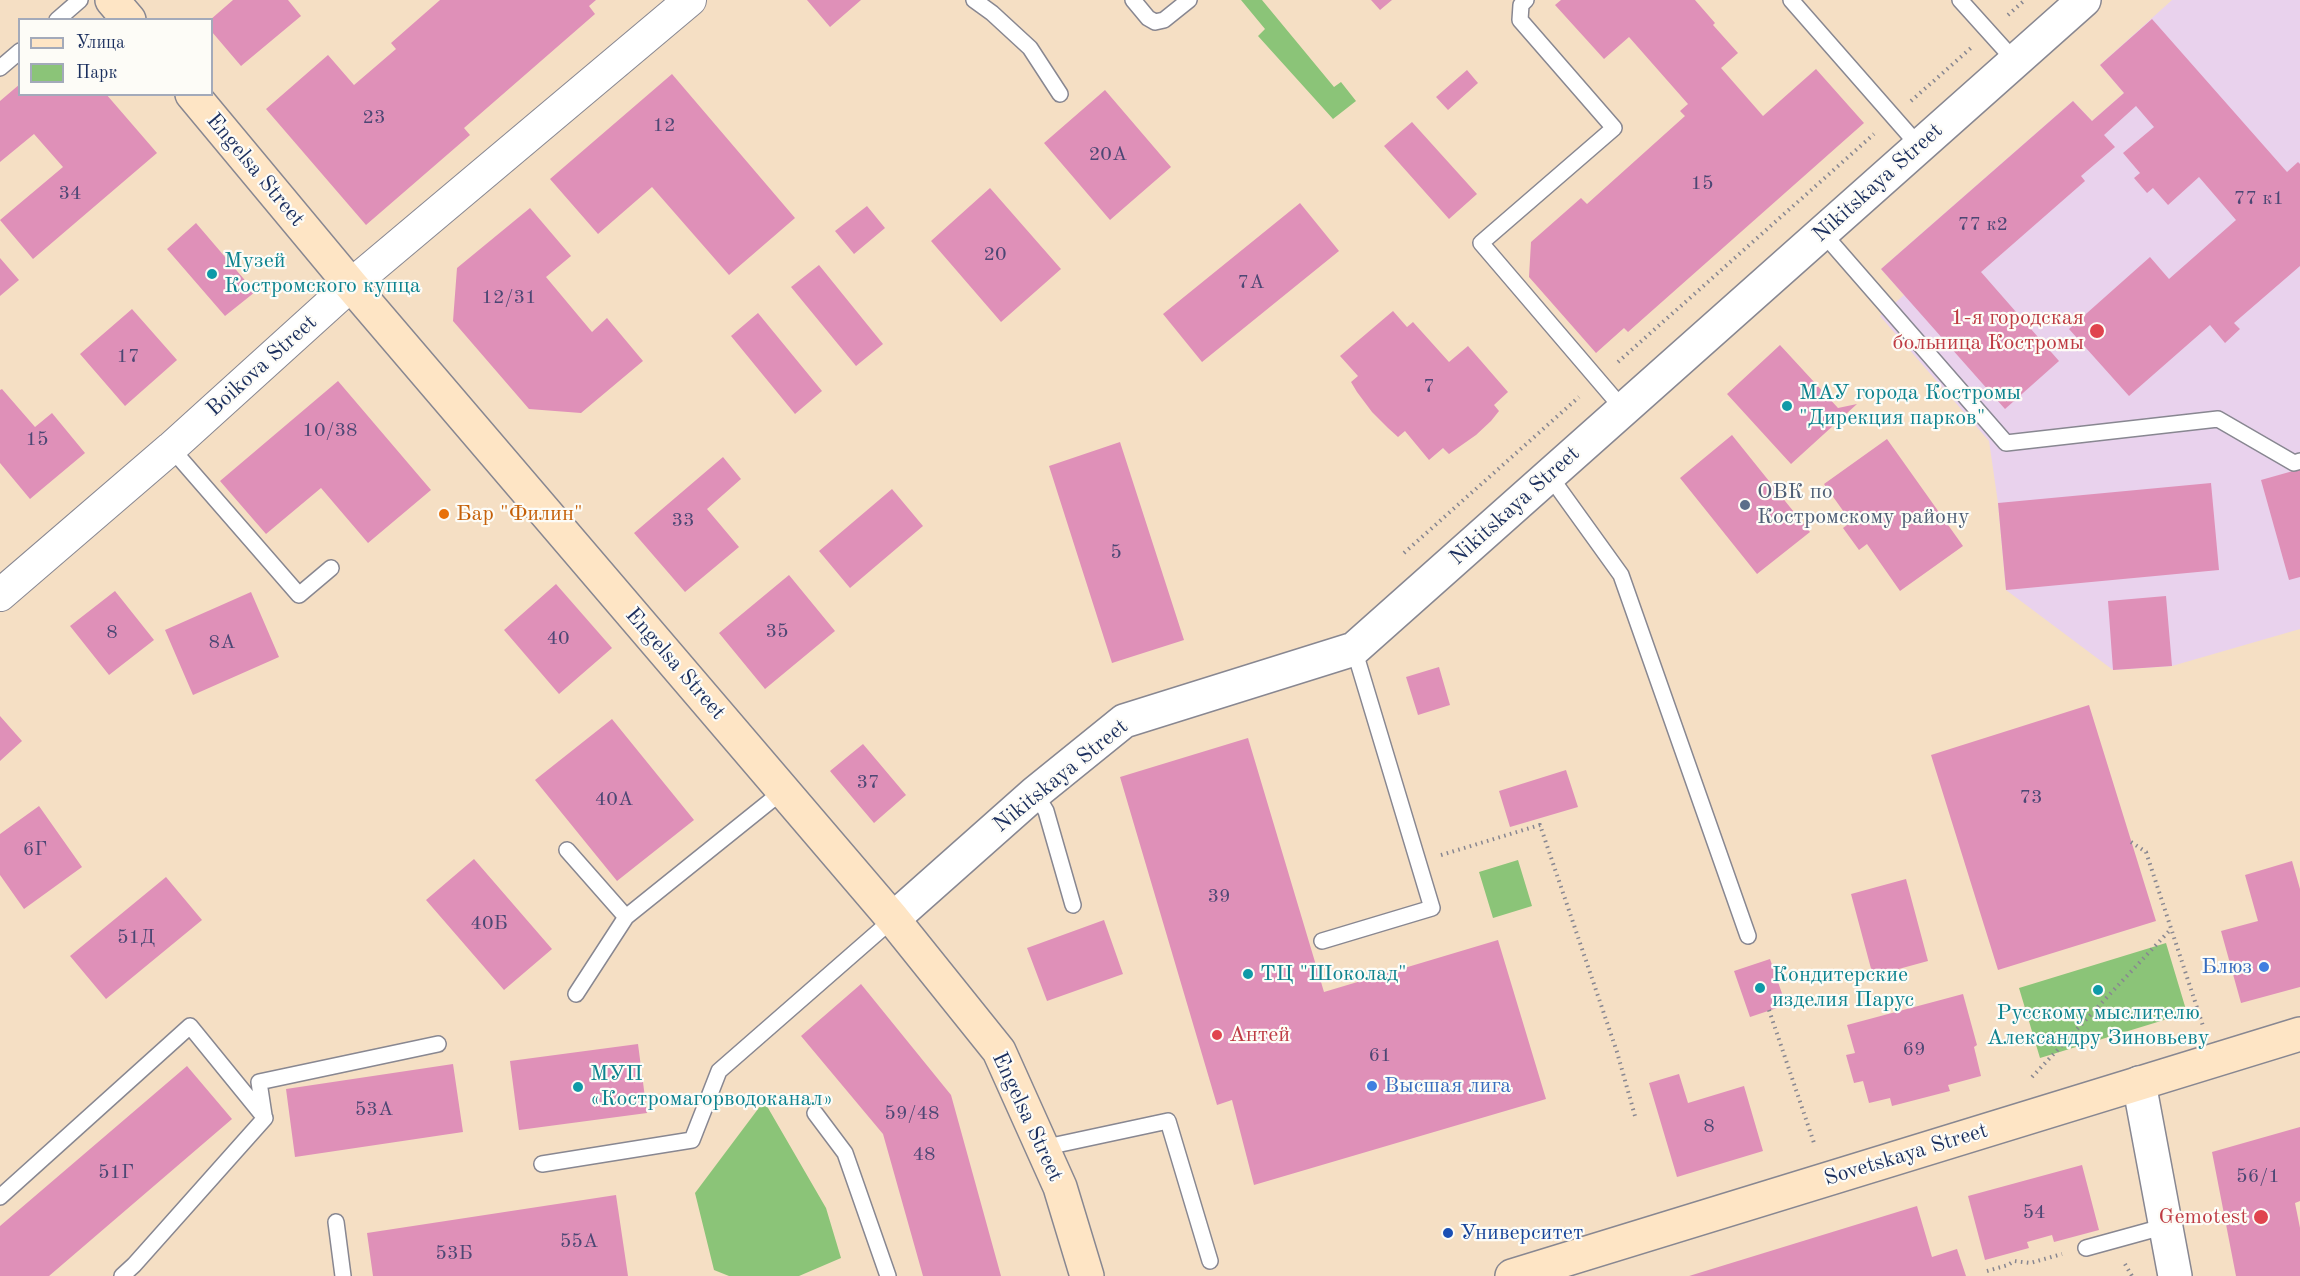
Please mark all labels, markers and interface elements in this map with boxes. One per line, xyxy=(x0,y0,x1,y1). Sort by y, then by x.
legend xyxy=(18,18,213,96)
text: Улица xyxy=(76,34,125,52)
text: Парк xyxy=(76,64,117,82)
house number: 23 xyxy=(362,106,386,130)
street label: Engelsa Street xyxy=(200,108,310,232)
house number: 12 xyxy=(652,114,676,138)
street label: Nikitskaya Street xyxy=(1808,118,1948,248)
house number: 20А xyxy=(1089,143,1127,167)
house number: 15 xyxy=(1690,172,1714,196)
house number: 34 xyxy=(58,182,82,206)
house number: 77 к1 xyxy=(2234,187,2284,211)
house number: 77 к2 xyxy=(1958,213,2008,237)
house number: 20 xyxy=(983,243,1007,267)
place label: Музей Костромского купца xyxy=(224,248,421,300)
marker: Музей Костромского купца xyxy=(205,267,219,281)
house number: 7А xyxy=(1238,271,1264,295)
house number: 12/31 xyxy=(481,286,537,310)
place label: 1-я городская больница Костромы xyxy=(1893,305,2084,356)
street label: Boikova Street xyxy=(201,309,323,423)
marker: 1-я городская больница Костромы xyxy=(2088,322,2106,340)
house number: 17 xyxy=(116,345,140,369)
house number: 7 xyxy=(1423,375,1435,399)
place label: МАУ города Костромы "Дирекция парков" xyxy=(1799,380,2021,432)
marker: МАУ города Костромы "Дирекция парков" xyxy=(1780,399,1794,413)
house number: 10/38 xyxy=(302,419,358,443)
house number: 15 xyxy=(25,428,49,452)
street label: Nikitskaya Street xyxy=(1445,441,1585,571)
place label: ОВК по Костромскому району xyxy=(1757,479,1970,530)
marker: ОВК по Костромскому району xyxy=(1738,498,1752,512)
place label: Бар "Филин" xyxy=(456,501,583,527)
marker: Бар "Филин" xyxy=(437,507,451,521)
house number: 33 xyxy=(671,509,695,533)
house number: 5 xyxy=(1110,541,1122,565)
street label: Engelsa Street xyxy=(619,603,731,725)
house number: 35 xyxy=(765,620,789,644)
house number: 8 xyxy=(106,621,118,645)
house number: 40 xyxy=(546,627,570,651)
house number: 8А xyxy=(209,631,235,655)
street label: Nikitskaya Street xyxy=(988,714,1134,838)
house number: 37 xyxy=(856,771,880,795)
house number: 73 xyxy=(2019,786,2043,810)
house number: 40А xyxy=(595,788,633,812)
house number: 6Г xyxy=(23,838,47,862)
house number: 39 xyxy=(1207,885,1231,909)
house number: 40Б xyxy=(470,912,508,936)
house number: 51Д xyxy=(117,926,155,950)
place label: Блюз xyxy=(2201,954,2252,980)
marker: Блюз xyxy=(2257,960,2271,974)
place label: ТЦ "Шоколад" xyxy=(1260,961,1407,987)
place label: Кондитерские изделия Парус xyxy=(1772,962,1914,1014)
marker: ТЦ "Шоколад" xyxy=(1241,967,1255,981)
marker: Кондитерские изделия Парус xyxy=(1753,981,1767,995)
marker: Русскому мыслителю Александру Зиновьеву xyxy=(2091,983,2105,997)
place label: Русскому мыслителю Александру Зиновьеву xyxy=(1987,1000,2209,1052)
place label: Антей xyxy=(1229,1022,1290,1048)
marker: Антей xyxy=(1210,1028,1224,1042)
house number: 69 xyxy=(1902,1038,1926,1062)
house number: 61 xyxy=(1368,1044,1392,1068)
street label: Engelsa Street xyxy=(985,1048,1069,1186)
place label: МУП «Костромагорводоканал» xyxy=(590,1061,833,1112)
place label: Высшая лига xyxy=(1384,1073,1511,1099)
marker: Высшая лига xyxy=(1365,1079,1379,1093)
marker: МУП «Костромагорводоканал» xyxy=(571,1080,585,1094)
house number: 53А xyxy=(355,1098,393,1122)
house number: 59/48 xyxy=(884,1102,940,1126)
house number: 8 xyxy=(1703,1115,1715,1139)
street label: Sovetskaya Street xyxy=(1821,1118,1991,1192)
house number: 48 xyxy=(912,1143,936,1167)
house number: 51Г xyxy=(98,1161,134,1185)
house number: 56/1 xyxy=(2236,1165,2280,1189)
house number: 54 xyxy=(2022,1201,2046,1225)
place label: Gemotest xyxy=(2159,1204,2248,1230)
marker: Gemotest xyxy=(2252,1208,2270,1226)
place label: Университет xyxy=(1460,1220,1583,1246)
marker: Университет xyxy=(1441,1226,1455,1240)
house number: 55А xyxy=(560,1230,598,1254)
house number: 53Б xyxy=(435,1242,473,1266)

